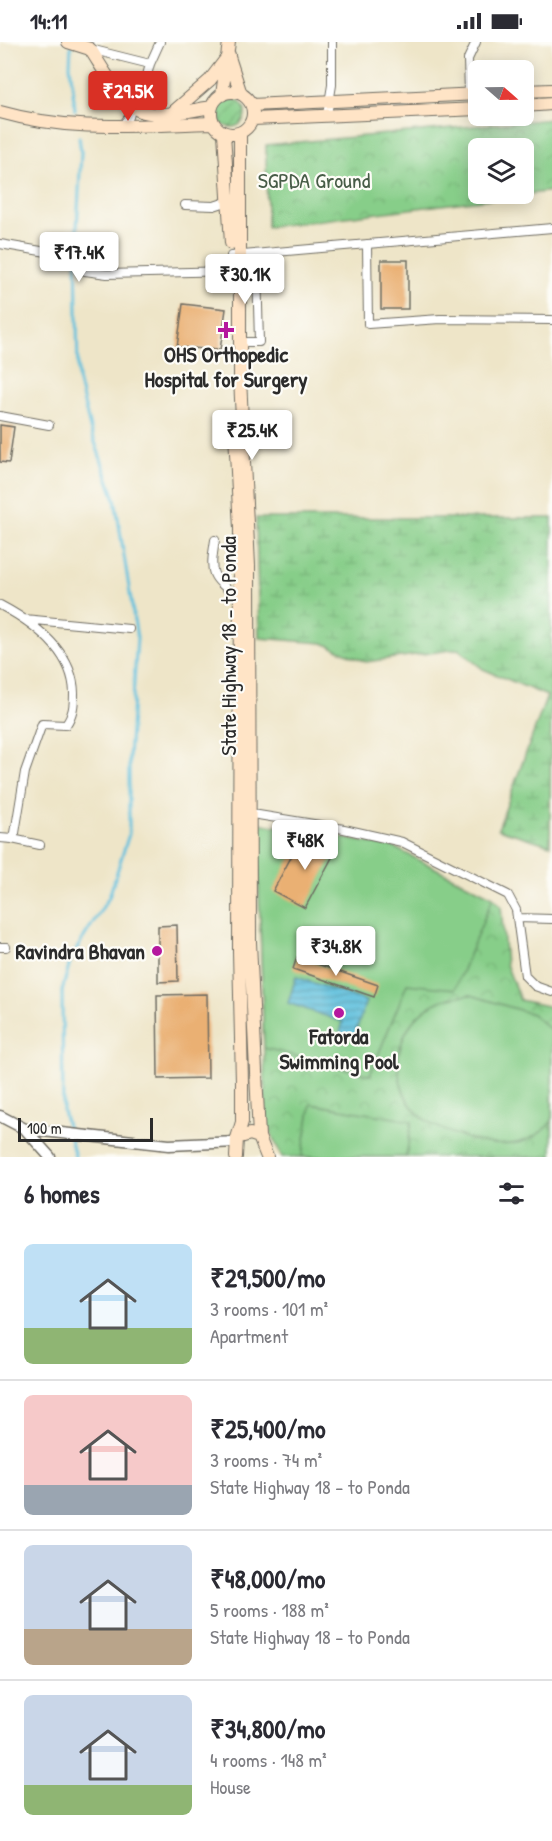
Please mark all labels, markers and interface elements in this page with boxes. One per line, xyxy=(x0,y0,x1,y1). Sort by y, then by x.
text: 14:11 xyxy=(30,6,67,36)
north arrow xyxy=(468,60,534,126)
map controls xyxy=(468,60,534,204)
pin: ₹29.5K xyxy=(79,71,177,122)
text: ₹29.5K xyxy=(102,77,154,104)
button: layers xyxy=(468,138,534,204)
park label: SGPDA Ground xyxy=(258,165,371,195)
pin: ₹17.4K xyxy=(30,232,128,283)
text: ₹17.4K xyxy=(54,238,104,265)
pin: ₹30.1K xyxy=(196,254,294,305)
text: ₹30.1K xyxy=(219,260,271,287)
marker: OHS Orthopedic Hospital for Surgery xyxy=(217,321,235,339)
place label: OHS Orthopedic Hospital for Surgery xyxy=(144,339,308,395)
pin: ₹25.4K xyxy=(203,410,301,461)
text: ₹25.4K xyxy=(226,416,278,443)
street label: State Highway 18 - to Ponda xyxy=(213,536,243,756)
pin: ₹48K xyxy=(269,820,341,871)
text: ₹48K xyxy=(286,826,324,853)
pin: ₹34.8K xyxy=(287,926,385,977)
text: ₹34.8K xyxy=(310,932,362,959)
place label: Ravindra Bhavan xyxy=(16,936,145,966)
marker: Ravindra Bhavan xyxy=(150,944,164,958)
marker: Fatorda Swimming Pool xyxy=(332,1006,346,1020)
place label: Fatorda Swimming Pool xyxy=(279,1021,400,1077)
scale bar xyxy=(18,1115,153,1142)
text: 100 m xyxy=(27,1117,62,1139)
text: 6 homes xyxy=(24,1176,100,1211)
icon: filters xyxy=(495,1177,528,1210)
text: ₹29,500/mo xyxy=(210,1260,325,1295)
icon: home xyxy=(72,1268,144,1340)
text: 3 rooms · 101 m² xyxy=(210,1295,328,1322)
text: Apartment xyxy=(210,1322,288,1349)
text: ₹25,400/mo xyxy=(210,1411,326,1446)
icon: home xyxy=(72,1419,144,1491)
text: 3 rooms · 74 m² xyxy=(210,1446,322,1473)
text: State Highway 18 - to Ponda xyxy=(210,1473,410,1500)
text: ₹48,000/mo xyxy=(210,1561,325,1596)
icon: home xyxy=(72,1569,144,1641)
text: 5 rooms · 188 m² xyxy=(210,1596,329,1623)
text: State Highway 18 - to Ponda xyxy=(210,1623,410,1650)
text: ₹34,800/mo xyxy=(210,1711,325,1746)
icon: home xyxy=(72,1719,144,1791)
text: 4 rooms · 148 m² xyxy=(210,1746,327,1773)
text: House xyxy=(210,1773,251,1800)

